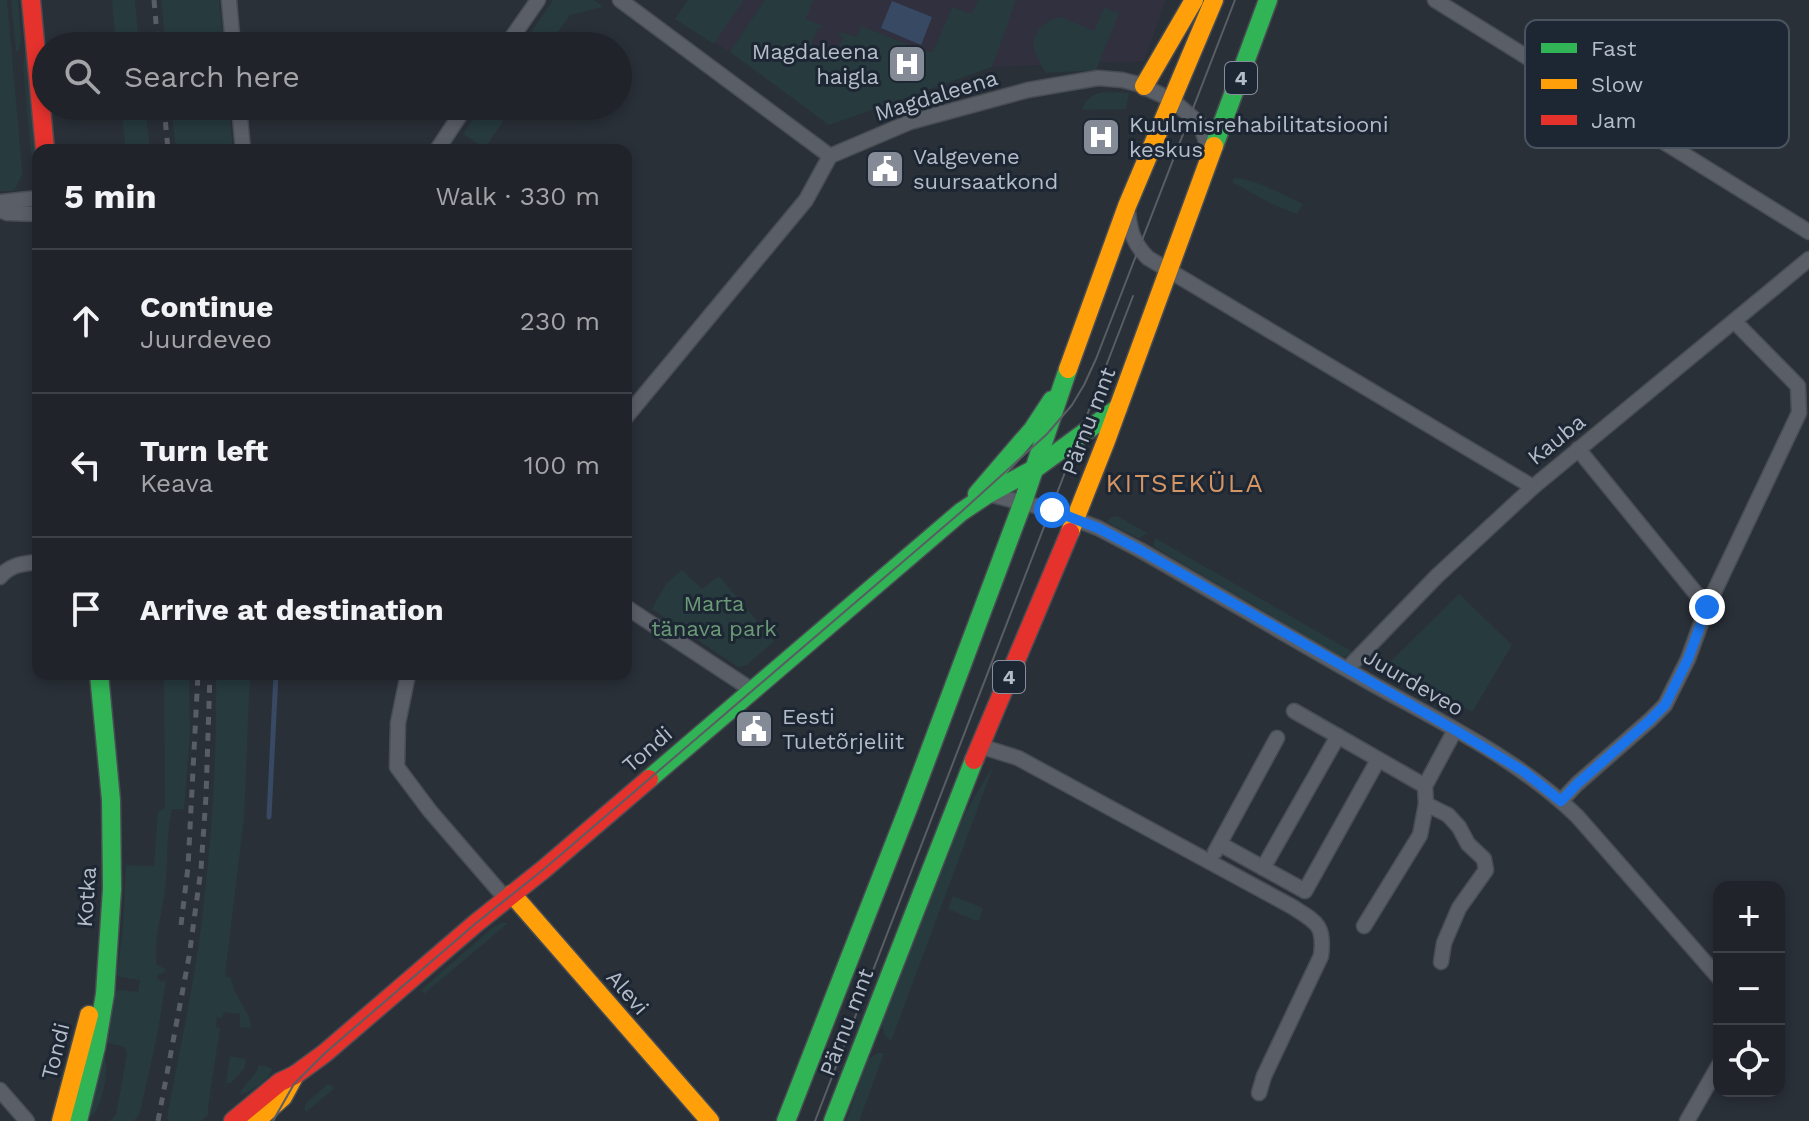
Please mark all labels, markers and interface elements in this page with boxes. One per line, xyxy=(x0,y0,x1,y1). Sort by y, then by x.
legend xyxy=(1525,20,1789,148)
search box xyxy=(32,32,632,120)
text: Fast xyxy=(1591,36,1637,61)
place label: Magdaleena haigla xyxy=(752,39,879,89)
hospital icon: Magdaleena haigla xyxy=(886,43,928,85)
icon: search xyxy=(60,54,104,98)
text: Search here xyxy=(124,59,300,94)
road number: 4 xyxy=(1225,62,1257,94)
street label: Magdaleena xyxy=(872,65,1001,126)
text: Slow xyxy=(1591,72,1643,97)
text: Jam xyxy=(1591,108,1636,133)
place label: Kuulmisrehabilitatsiooni keskus xyxy=(1129,112,1389,162)
hospital icon: Kuulmisrehabilitatsiooni keskus xyxy=(1080,116,1122,158)
place label: Valgevene suursaatkond xyxy=(913,144,1058,194)
public building icon: Valgevene suursaatkond xyxy=(864,148,906,190)
text: 5 min xyxy=(64,176,157,216)
text: Walk · 330 m xyxy=(435,181,600,211)
text: Continue xyxy=(140,289,273,324)
icon: ahead xyxy=(64,299,108,343)
text: 230 m xyxy=(520,306,600,336)
text: Juurdeveo xyxy=(140,324,272,354)
street label: Pärnu mnt xyxy=(1057,364,1120,479)
street label: Kauba xyxy=(1523,409,1590,470)
text: Turn left xyxy=(140,433,268,468)
icon: left xyxy=(64,443,108,487)
text: 100 m xyxy=(524,450,600,480)
text: Keava xyxy=(140,468,213,498)
district label: KITSEKÜLA xyxy=(1105,468,1265,498)
route start xyxy=(1034,492,1070,528)
icon: arrive xyxy=(64,587,108,631)
route end xyxy=(1689,589,1725,625)
park label: Marta tänava park xyxy=(651,591,777,641)
text: Arrive at destination xyxy=(140,592,444,627)
street label: Juurdeveo xyxy=(1359,644,1468,721)
road number: 4 xyxy=(993,661,1025,693)
place label: Eesti Tuletõrjeliit xyxy=(782,704,904,754)
public building icon: Eesti Tuletõrjeliit xyxy=(733,708,775,750)
street label: Tondi xyxy=(617,721,677,778)
street label: Kotka xyxy=(72,866,101,928)
map controls xyxy=(1713,881,1785,1097)
button: + xyxy=(1713,881,1785,953)
button: − xyxy=(1713,953,1785,1025)
street label: Alevi xyxy=(601,965,654,1020)
street label: Pärnu mnt xyxy=(815,965,878,1080)
street label: Tondi xyxy=(36,1020,75,1082)
button: locate xyxy=(1713,1025,1785,1097)

